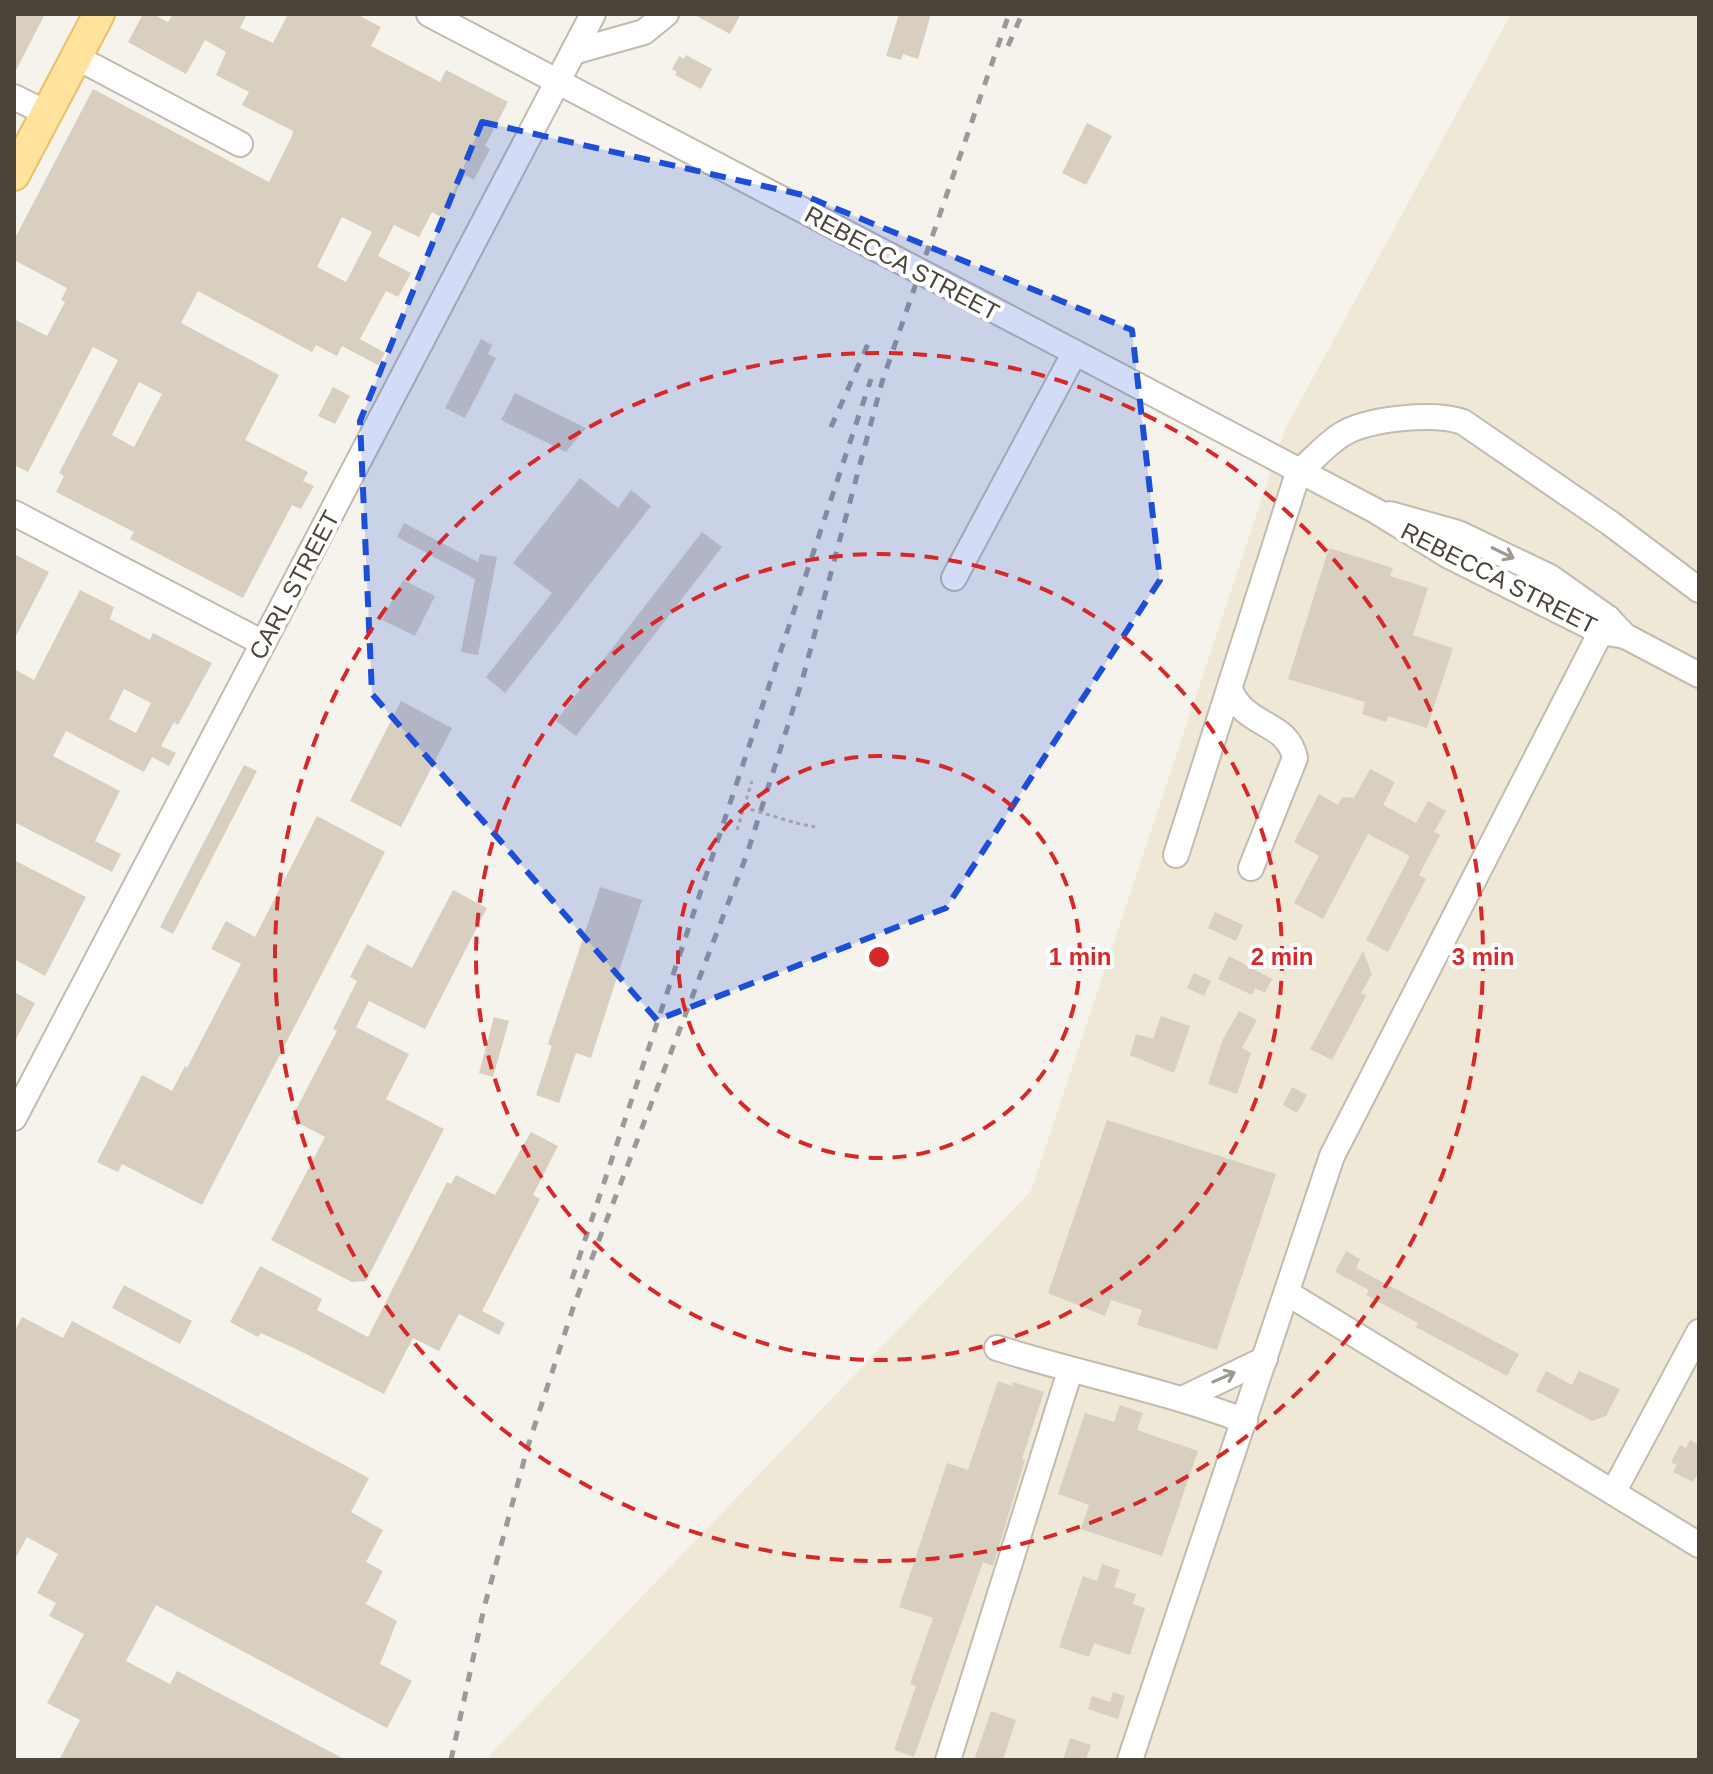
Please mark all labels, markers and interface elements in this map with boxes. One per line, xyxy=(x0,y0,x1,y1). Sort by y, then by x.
street label: REBECCA STREET xyxy=(800,200,1004,326)
street label: CARL STREET xyxy=(243,506,345,664)
street label: REBECCA STREET xyxy=(1397,517,1602,639)
one-way arrow xyxy=(1490,545,1514,561)
centre of rings xyxy=(865,943,893,971)
text: 1 min xyxy=(1049,943,1111,970)
text: 2 min xyxy=(1251,943,1313,970)
text: 3 min xyxy=(1452,943,1514,970)
one-way arrow xyxy=(1211,1369,1236,1384)

